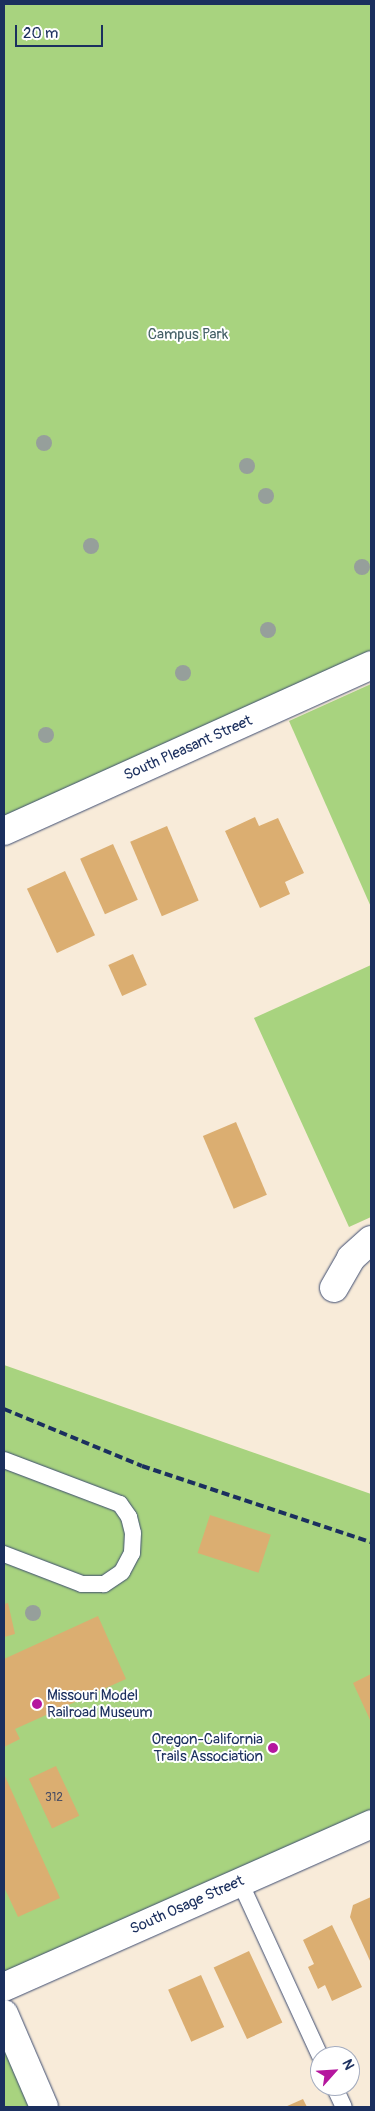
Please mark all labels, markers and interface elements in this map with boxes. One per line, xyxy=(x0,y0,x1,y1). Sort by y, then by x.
scale bar xyxy=(18,15,105,47)
text: 20 m xyxy=(23,24,58,43)
park label: Campus Park xyxy=(148,326,228,344)
street label: South Pleasant Street xyxy=(121,712,255,784)
place label: Missouri Model Railroad Museum xyxy=(47,1686,152,1721)
marker: Missouri Model Railroad Museum xyxy=(31,1698,43,1710)
place label: Oregon-California Trails Association xyxy=(151,1730,263,1765)
marker: Oregon-California Trails Association xyxy=(267,1742,279,1754)
house number: 312 xyxy=(45,1791,63,1805)
street label: South Osage Street xyxy=(127,1872,247,1938)
north arrow xyxy=(310,2046,360,2096)
text: N xyxy=(338,2057,358,2073)

